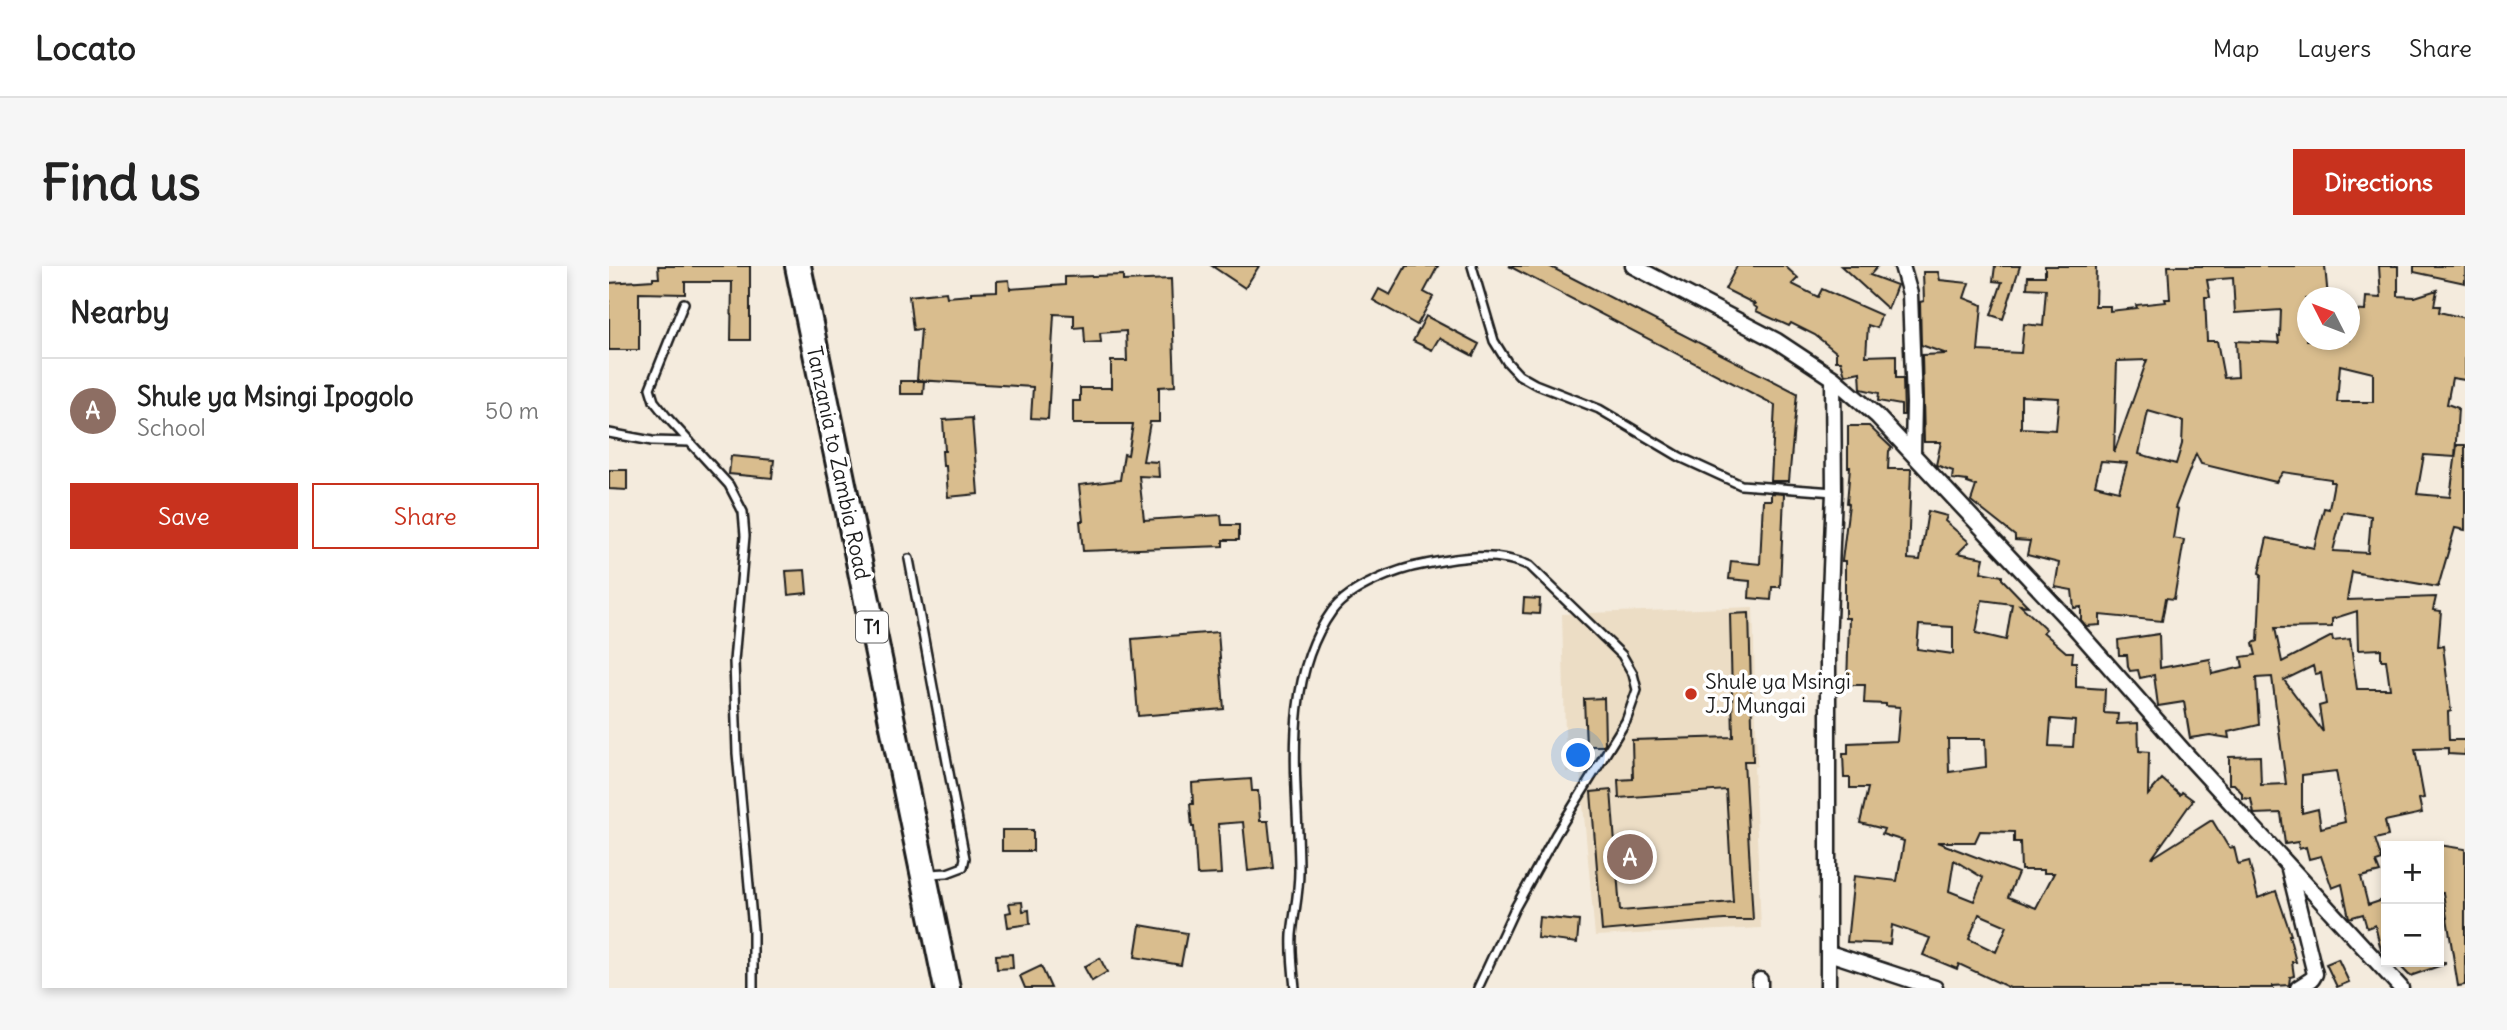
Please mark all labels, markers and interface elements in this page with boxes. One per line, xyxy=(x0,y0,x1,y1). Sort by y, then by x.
text: Locato xyxy=(35,27,136,69)
text: Map xyxy=(2213,33,2259,63)
text: Layers xyxy=(2297,33,2371,63)
text: Share xyxy=(2409,33,2472,63)
button: Directions xyxy=(2293,149,2465,215)
text: Find us xyxy=(42,152,200,213)
north arrow xyxy=(2297,287,2360,350)
text: Nearby xyxy=(70,293,170,331)
street label: Tanzania to Zambia Road xyxy=(801,344,876,582)
text: Shule ya Msingi Ipogolo xyxy=(137,380,414,413)
text: A xyxy=(86,396,100,425)
text: 50 m xyxy=(485,396,539,425)
text: School xyxy=(137,413,206,442)
button: Save xyxy=(70,483,298,549)
button: Share xyxy=(312,483,539,549)
road number: T1 xyxy=(856,612,888,642)
place label: Shule ya Msingi J.J Mungai xyxy=(1705,668,1851,719)
marker: Shule ya Msingi J.J Mungai xyxy=(1683,686,1699,702)
your location xyxy=(1561,738,1595,772)
pin: A xyxy=(1607,831,1653,883)
map controls xyxy=(2381,841,2444,967)
button: + xyxy=(2381,841,2444,904)
button: − xyxy=(2381,904,2444,967)

